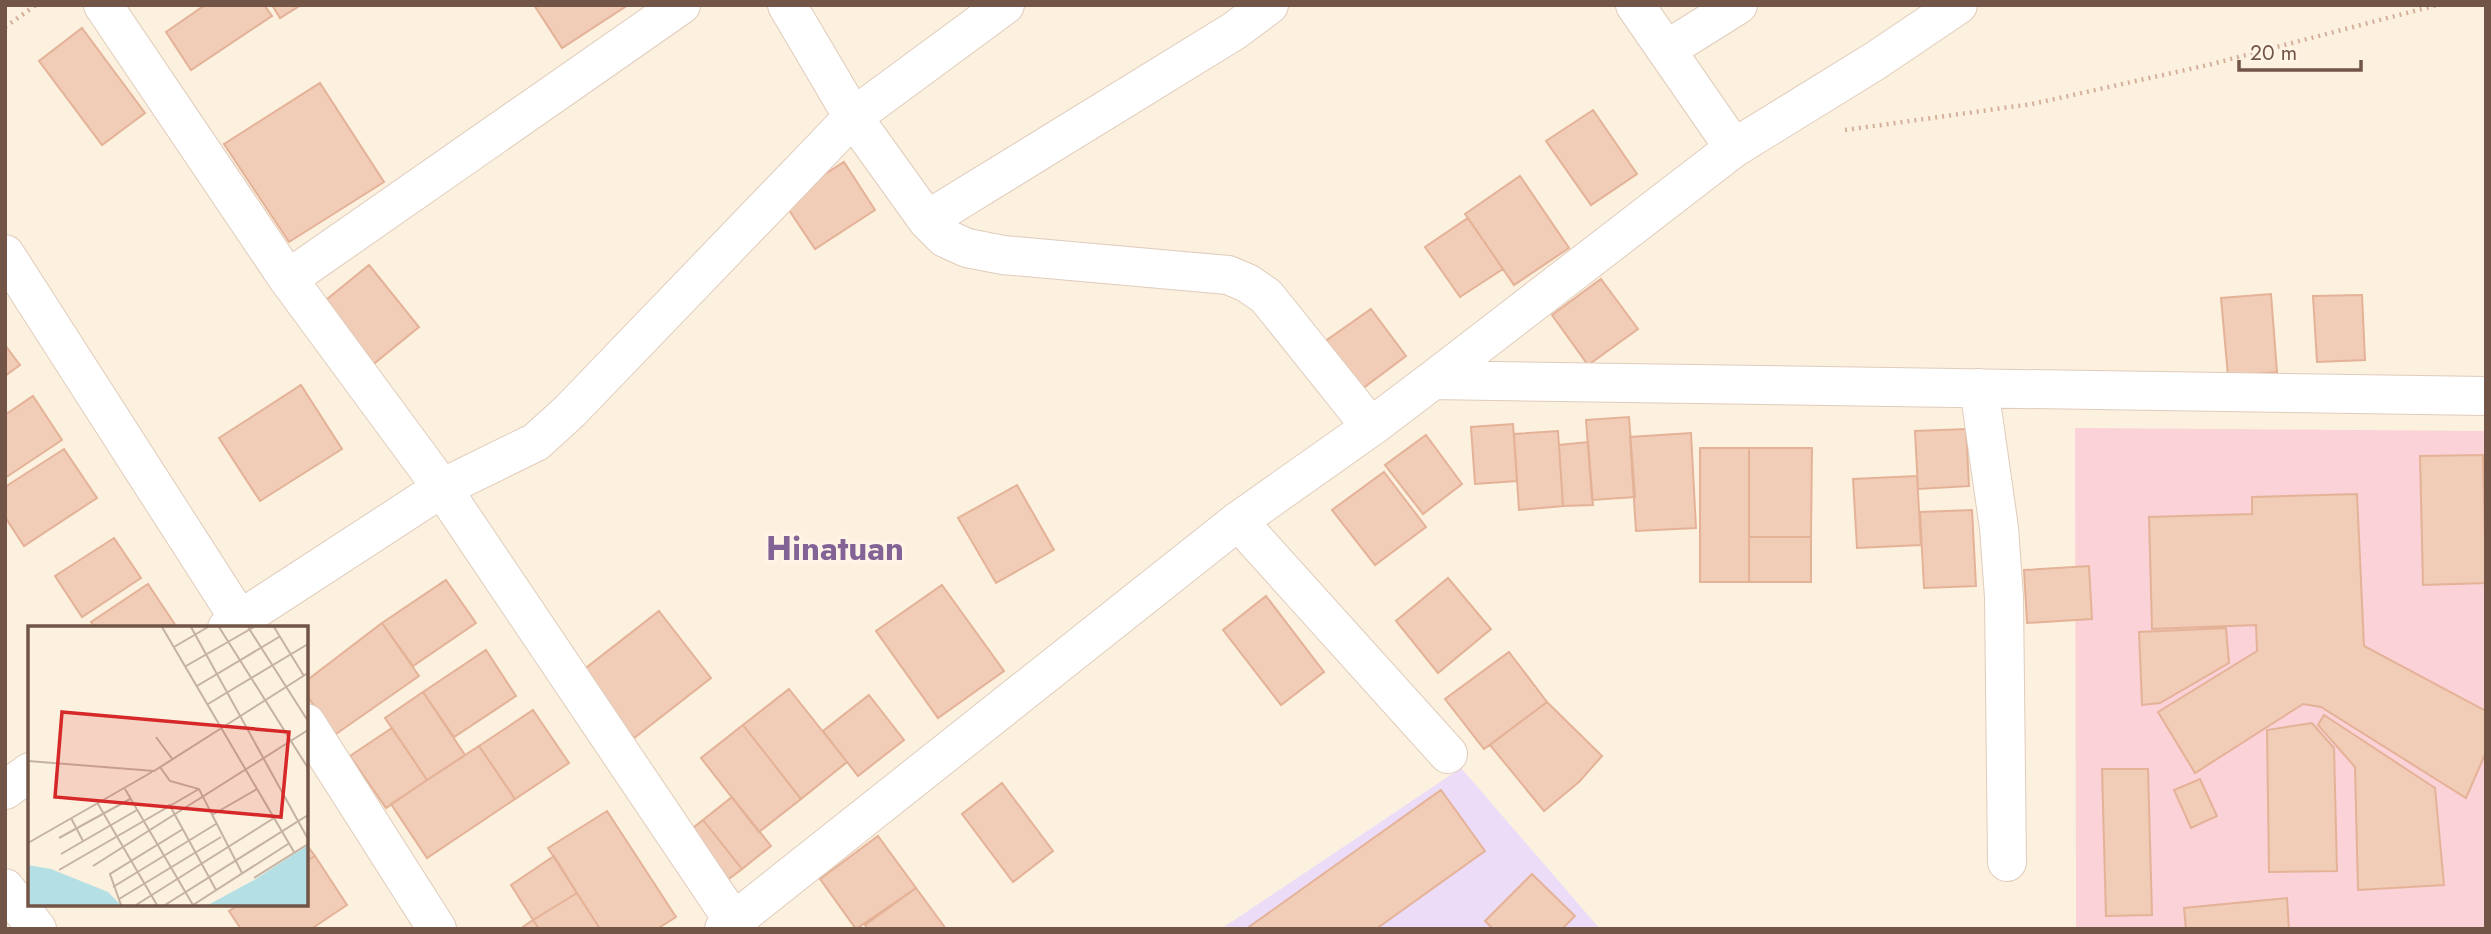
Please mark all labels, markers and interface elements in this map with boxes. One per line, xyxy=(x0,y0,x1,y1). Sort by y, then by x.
scale bar xyxy=(2239,28,2362,72)
text: 20 m xyxy=(2250,38,2297,68)
district label: Hinatuan xyxy=(766,525,904,572)
inset map xyxy=(28,626,308,906)

